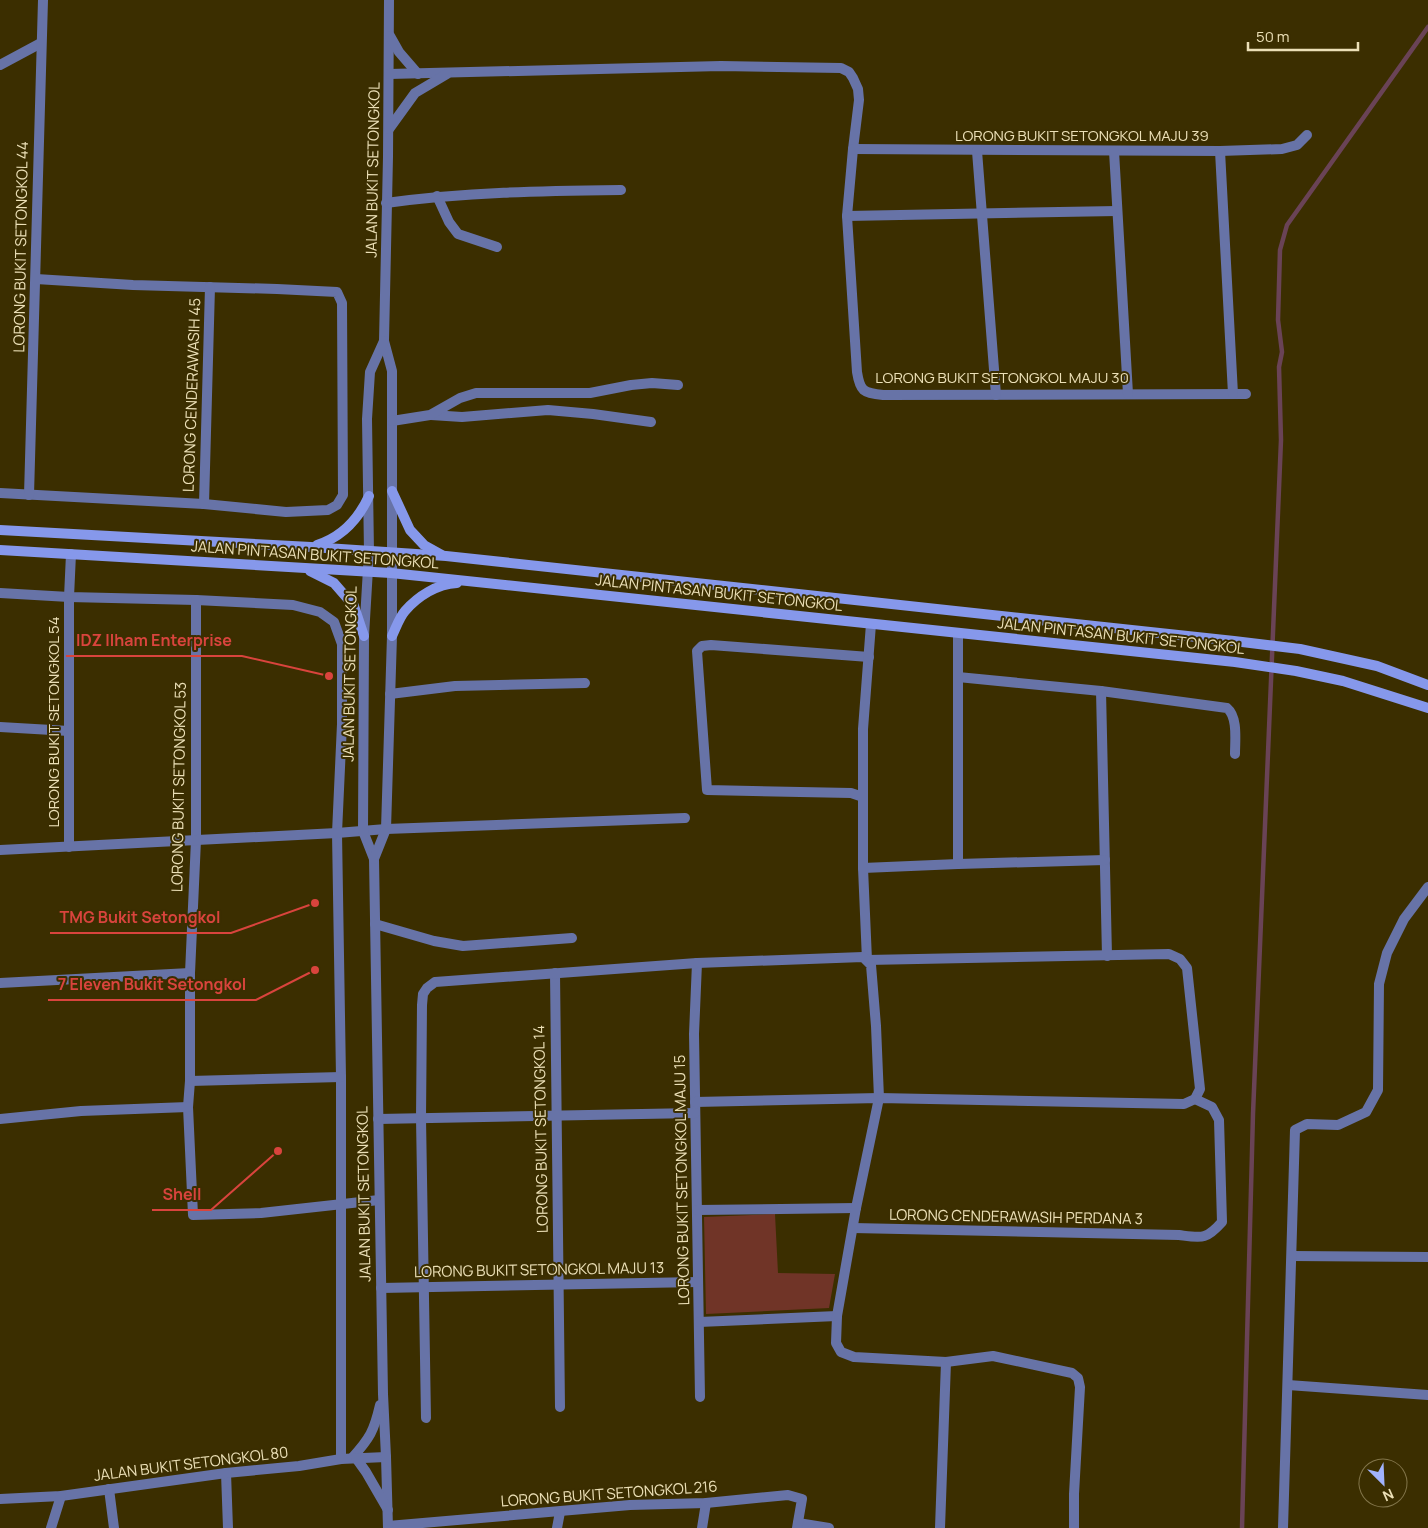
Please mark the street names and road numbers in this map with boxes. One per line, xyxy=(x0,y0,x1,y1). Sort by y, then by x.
street label: JALAN BUKIT SETONGKOL xyxy=(360,82,385,258)
street label: LORONG BUKIT SETONGKOL MAJU 39 xyxy=(955,125,1209,146)
street label: LORONG BUKIT SETONGKOL 44 xyxy=(8,141,33,353)
street label: LORONG CENDERAWASIH 45 xyxy=(178,298,205,492)
street label: LORONG BUKIT SETONGKOL MAJU 30 xyxy=(875,367,1129,388)
street label: JALAN PINTASAN BUKIT SETONGKOL xyxy=(190,535,440,574)
street label: JALAN PINTASAN BUKIT SETONGKOL xyxy=(595,569,844,616)
street label: JALAN BUKIT SETONGKOL xyxy=(337,586,362,762)
street label: JALAN PINTASAN BUKIT SETONGKOL xyxy=(997,612,1246,659)
street label: LORONG BUKIT SETONGKOL 54 xyxy=(43,616,64,828)
street label: LORONG BUKIT SETONGKOL 53 xyxy=(166,682,191,892)
street label: LORONG BUKIT SETONGKOL 14 xyxy=(528,1025,553,1233)
street label: LORONG BUKIT SETONGKOL MAJU 15 xyxy=(669,1054,694,1306)
street label: JALAN BUKIT SETONGKOL xyxy=(351,1106,376,1282)
street label: LORONG CENDERAWASIH PERDANA 3 xyxy=(889,1204,1143,1229)
street label: LORONG BUKIT SETONGKOL MAJU 13 xyxy=(414,1257,664,1282)
street label: JALAN BUKIT SETONGKOL 80 xyxy=(93,1441,289,1486)
street label: LORONG BUKIT SETONGKOL 216 xyxy=(500,1475,718,1512)

